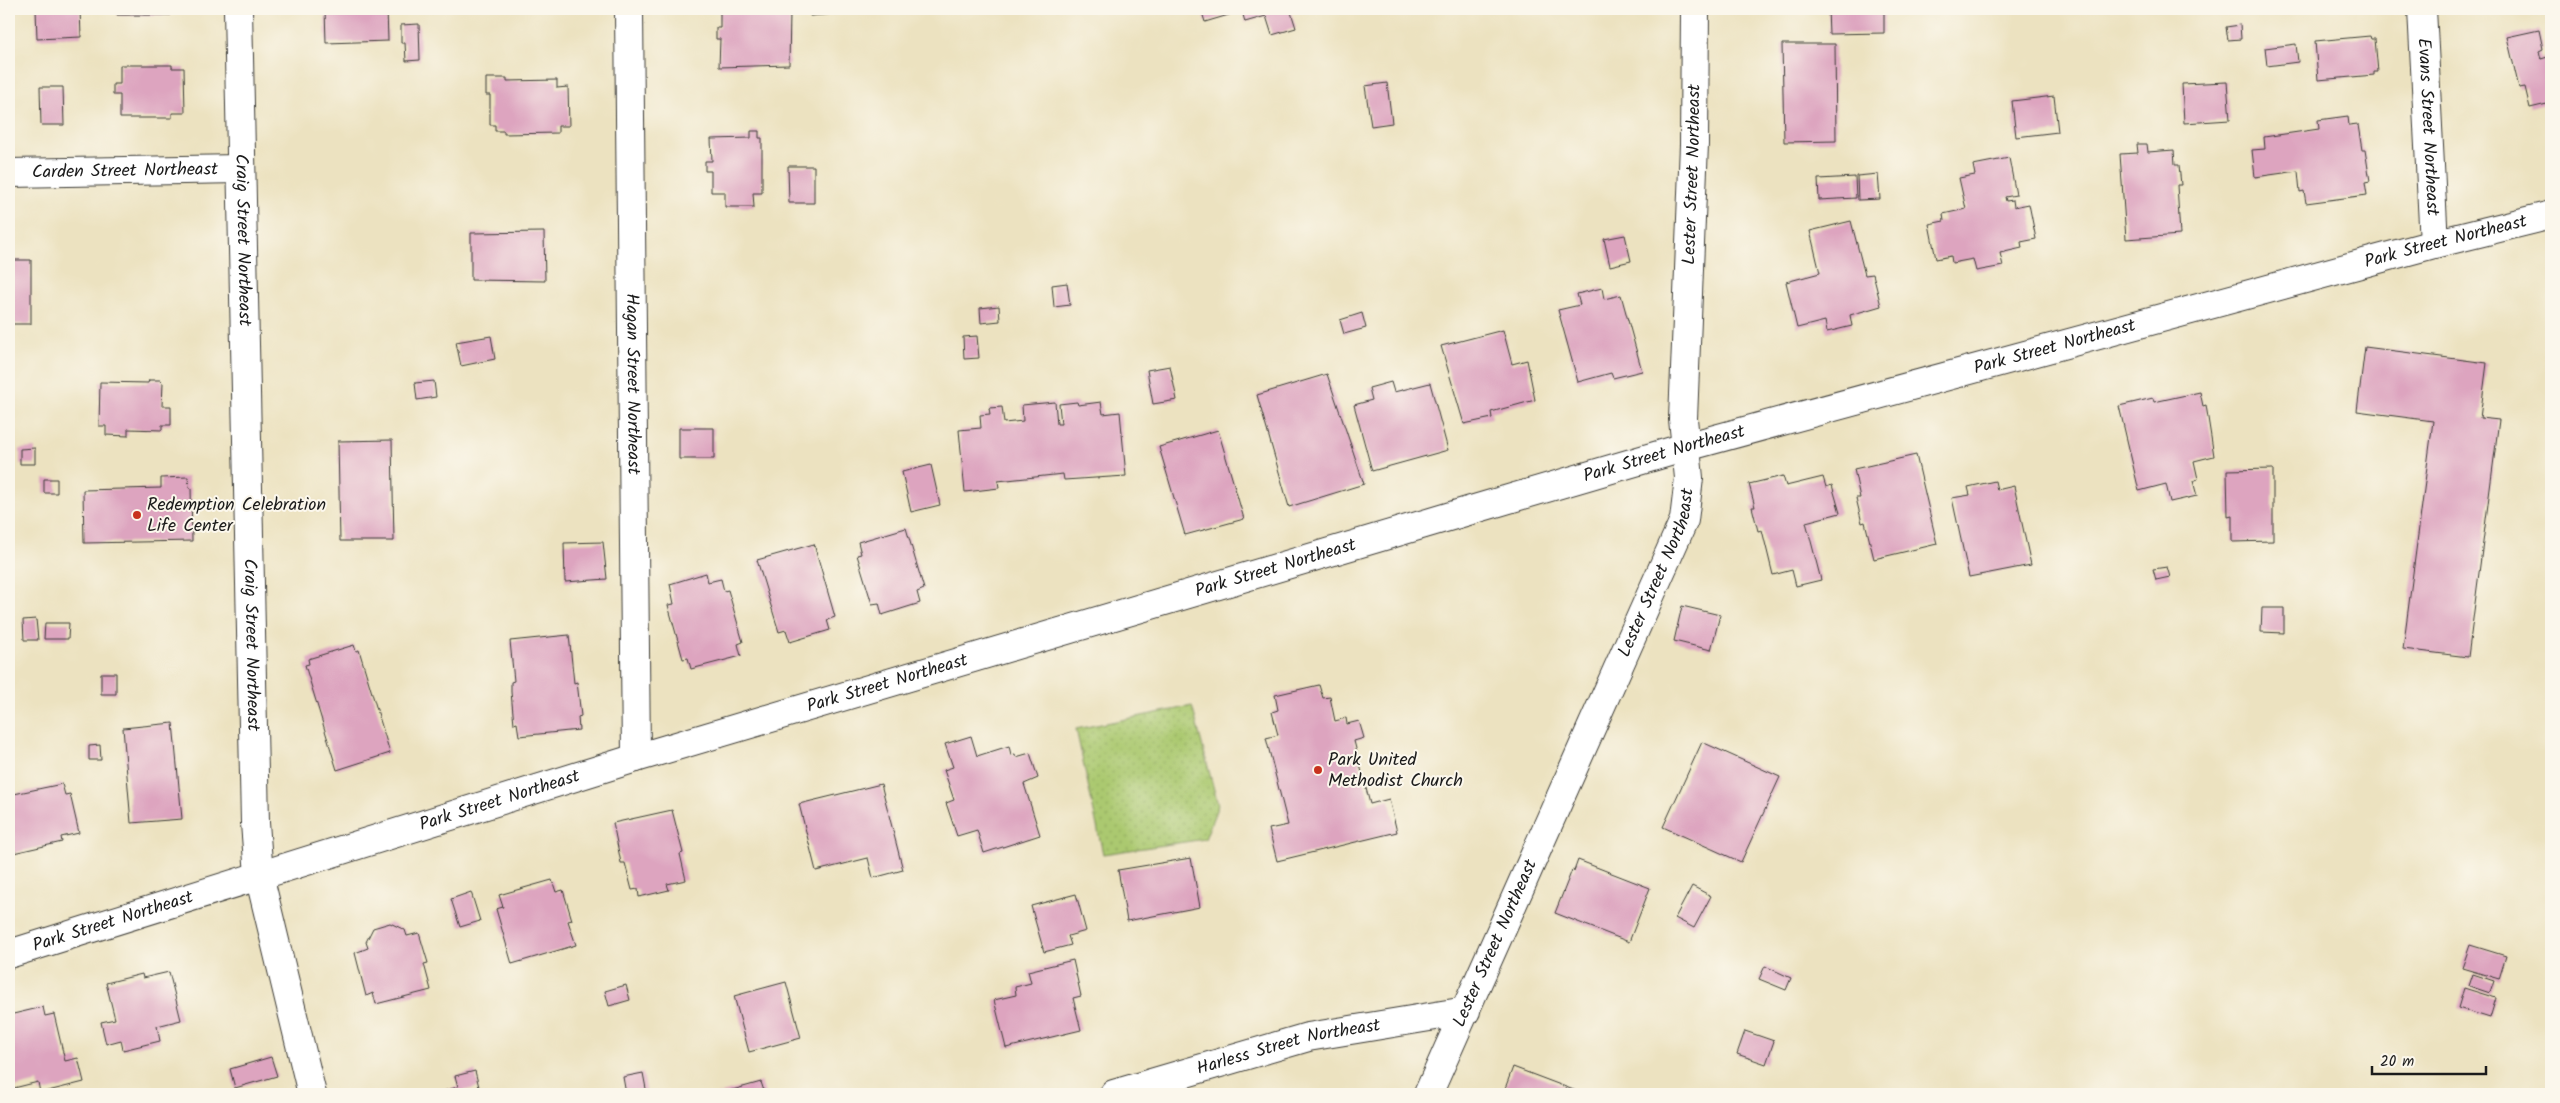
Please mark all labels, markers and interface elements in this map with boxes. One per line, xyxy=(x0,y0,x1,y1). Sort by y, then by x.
street label: Evans Street Northeast xyxy=(2409,37,2447,218)
street label: Lester Street Northeast xyxy=(1675,83,1709,265)
street label: Craig Street Northeast xyxy=(227,153,259,327)
street label: Carden Street Northeast xyxy=(32,155,219,187)
street label: Park Street Northeast xyxy=(2361,207,2531,277)
street label: Hagan Street Northeast xyxy=(617,293,648,476)
street label: Park Street Northeast xyxy=(1970,311,2140,383)
street label: Park Street Northeast xyxy=(1580,417,1749,491)
street label: Lester Street Northeast xyxy=(1610,486,1702,662)
place label: Redemption Celebration Life Center xyxy=(147,491,326,541)
marker: Redemption Celebration Life Center xyxy=(131,509,143,521)
street label: Park Street Northeast xyxy=(1191,530,1361,606)
street label: Craig Street Northeast xyxy=(235,558,268,732)
street label: Park Street Northeast xyxy=(803,645,972,721)
place label: Park United Methodist Church xyxy=(1328,746,1463,796)
street label: Park Street Northeast xyxy=(416,762,585,839)
marker: Park United Methodist Church xyxy=(1312,764,1324,776)
street label: Lester Street Northeast xyxy=(1445,854,1546,1032)
street label: Park Street Northeast xyxy=(29,882,198,960)
street label: Harless Street Northeast xyxy=(1193,1011,1384,1083)
scale bar xyxy=(2372,1043,2486,1075)
text: 20 m xyxy=(2380,1050,2414,1074)

